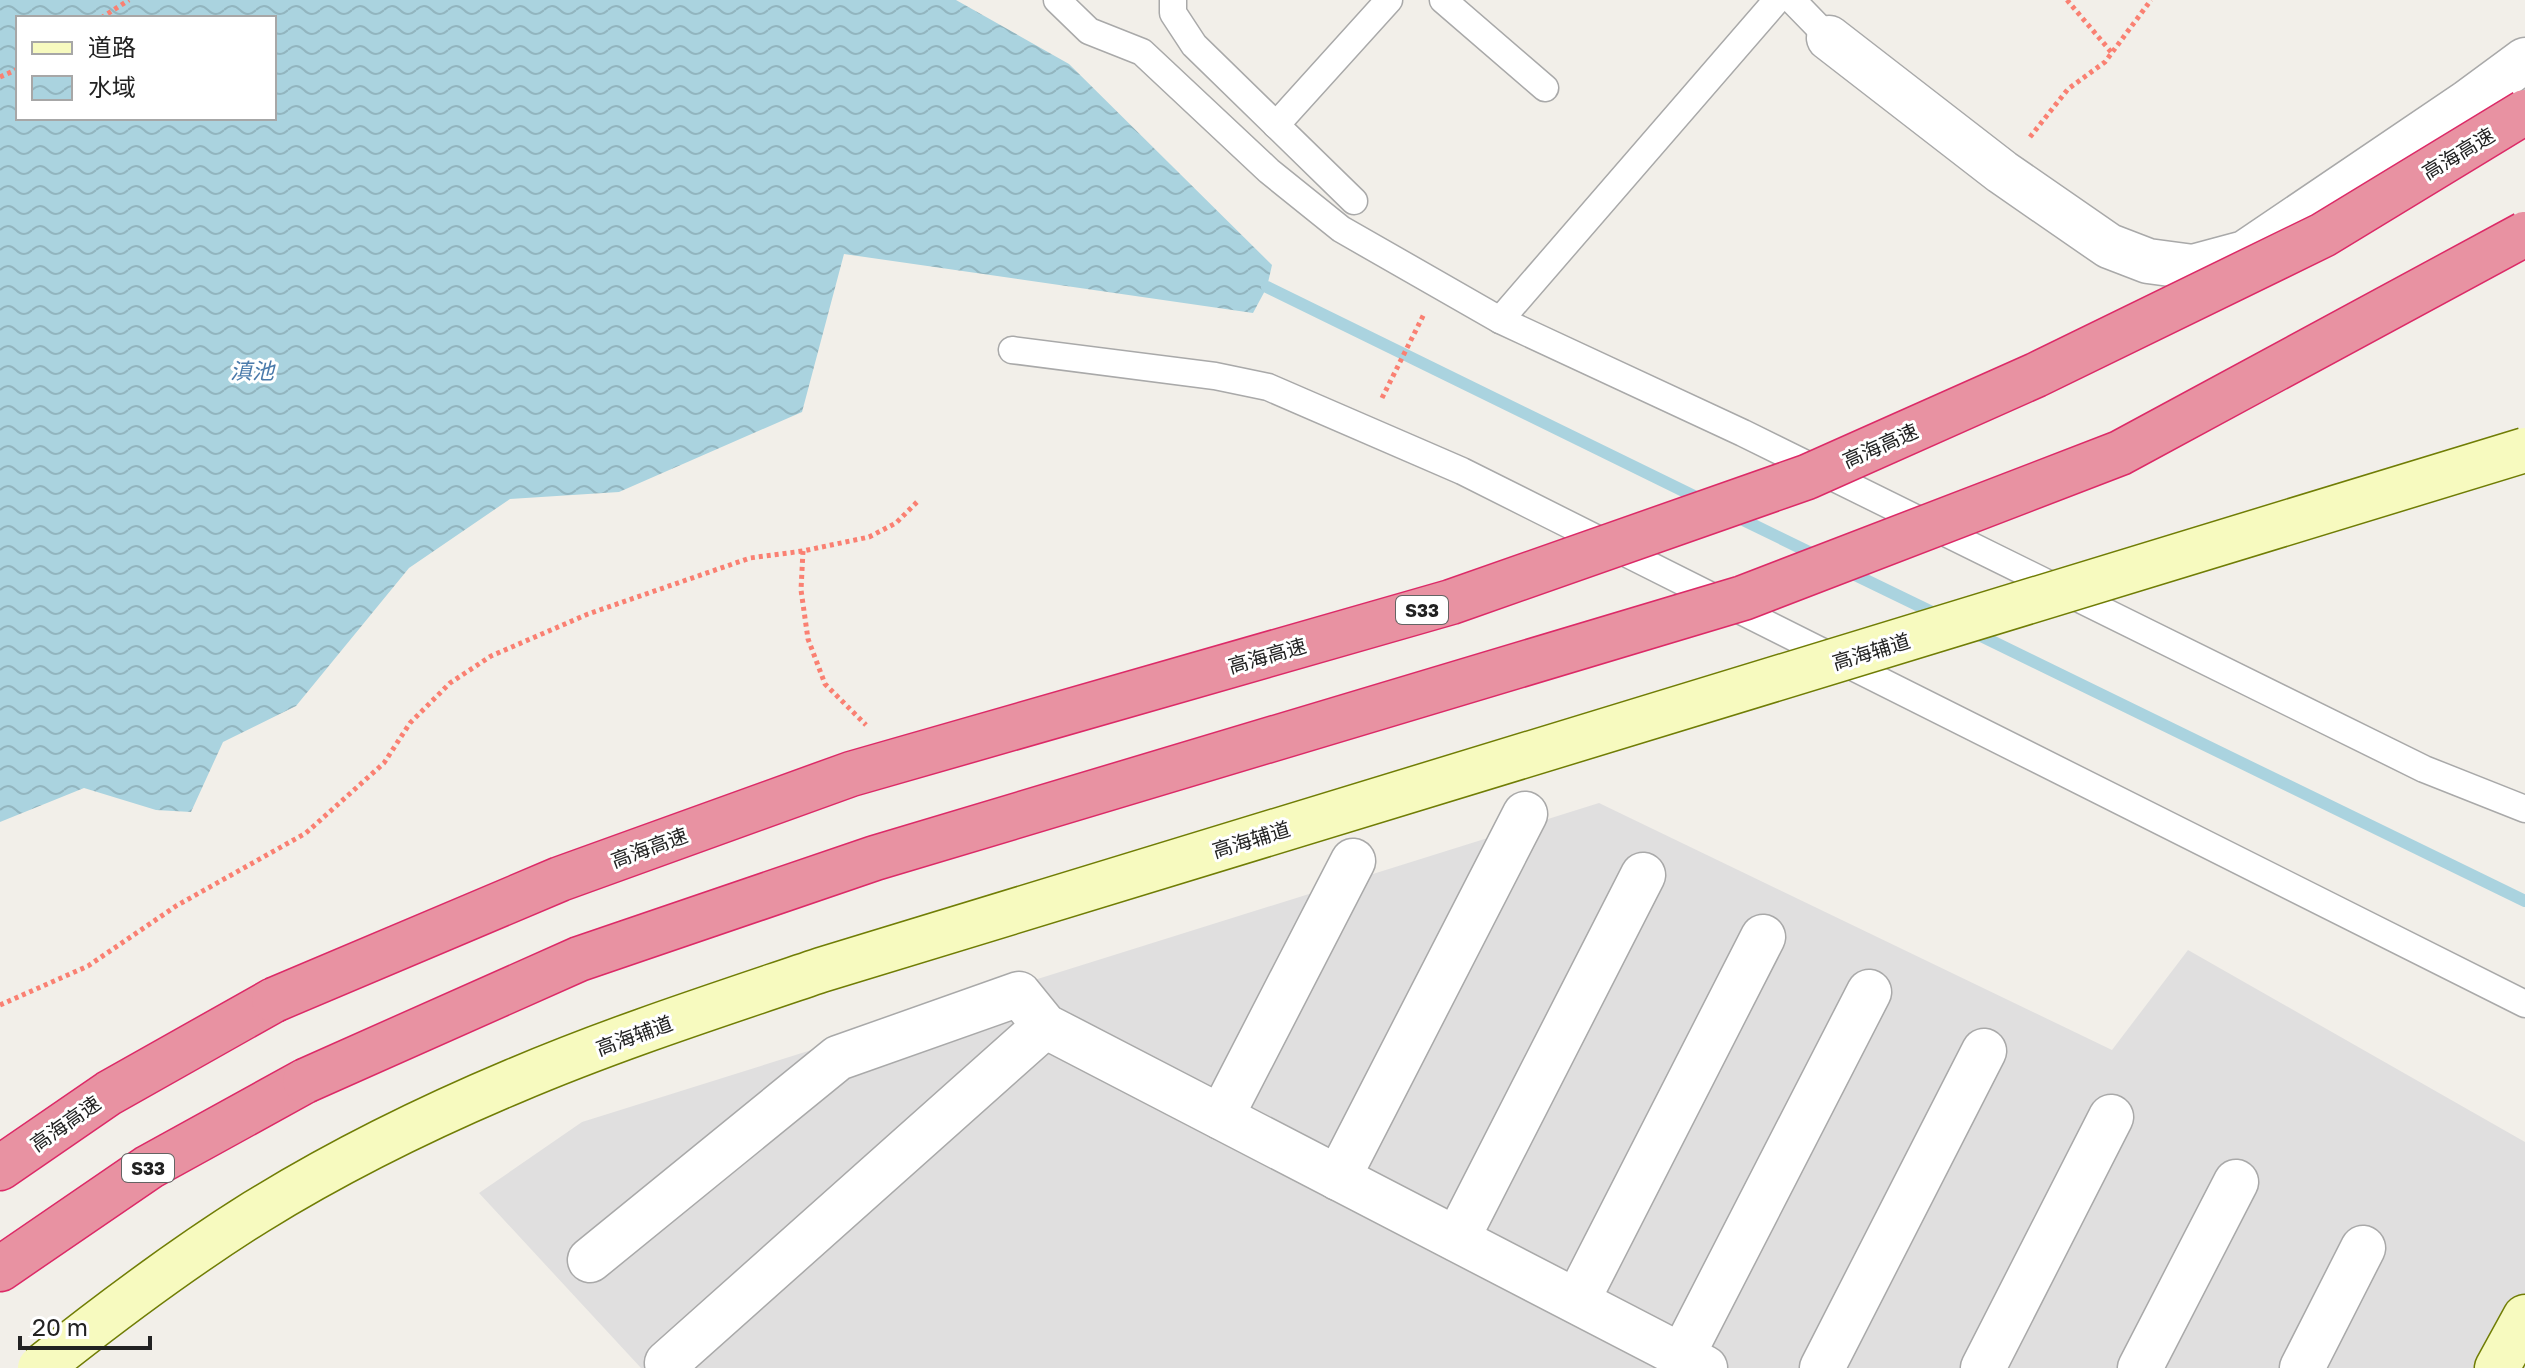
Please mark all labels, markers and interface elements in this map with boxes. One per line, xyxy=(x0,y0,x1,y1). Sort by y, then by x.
legend xyxy=(16,16,276,120)
text: 道路 xyxy=(88,32,136,61)
text: 水域 xyxy=(88,72,136,101)
street label: 高海高速 xyxy=(2418,122,2498,184)
water label: 滇池 xyxy=(230,357,276,384)
street label: 高海高速 xyxy=(1839,418,1921,472)
road number: S33 xyxy=(1396,596,1448,624)
street label: 高海辅道 xyxy=(1829,628,1913,674)
street label: 高海高速 xyxy=(1225,632,1309,678)
street label: 高海辅道 xyxy=(1209,816,1293,862)
street label: 高海高速 xyxy=(607,822,691,872)
street label: 高海辅道 xyxy=(592,1010,676,1060)
street label: 高海高速 xyxy=(25,1090,105,1156)
road number: S33 xyxy=(122,1154,174,1182)
scale bar xyxy=(20,1300,150,1350)
text: 20 m xyxy=(32,1312,88,1341)

